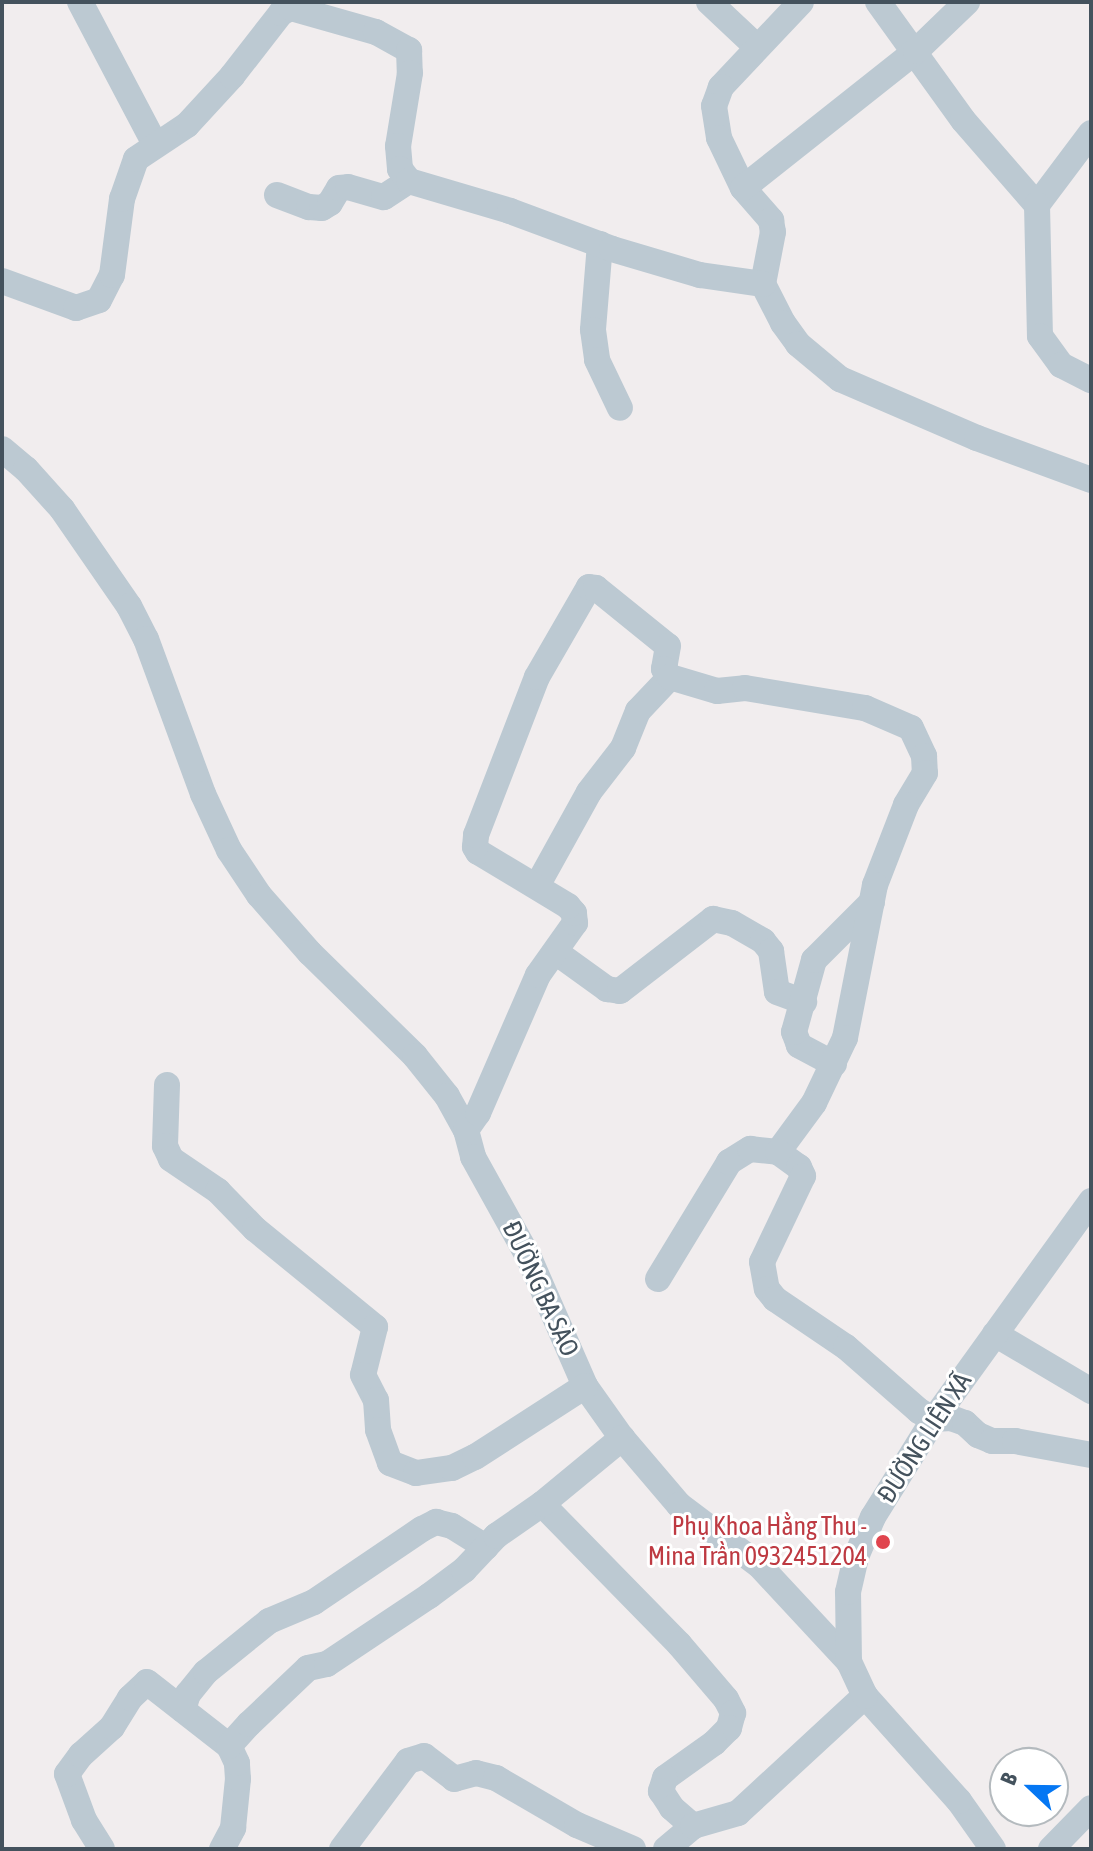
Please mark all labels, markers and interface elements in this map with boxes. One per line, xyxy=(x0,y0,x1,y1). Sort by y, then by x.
street label: ĐƯỜNG BA SÀO xyxy=(495,1217,585,1361)
street label: ĐƯỜNG LIÊN XÃ xyxy=(871,1367,979,1509)
place label: Phụ Khoa Hằng Thu - Mina Trần 0932451204 xyxy=(648,1511,867,1572)
marker: Phụ Khoa Hằng Thu - Mina Trần 0932451204 xyxy=(874,1533,892,1551)
north arrow xyxy=(989,1747,1069,1827)
text: B xyxy=(995,1769,1023,1788)

